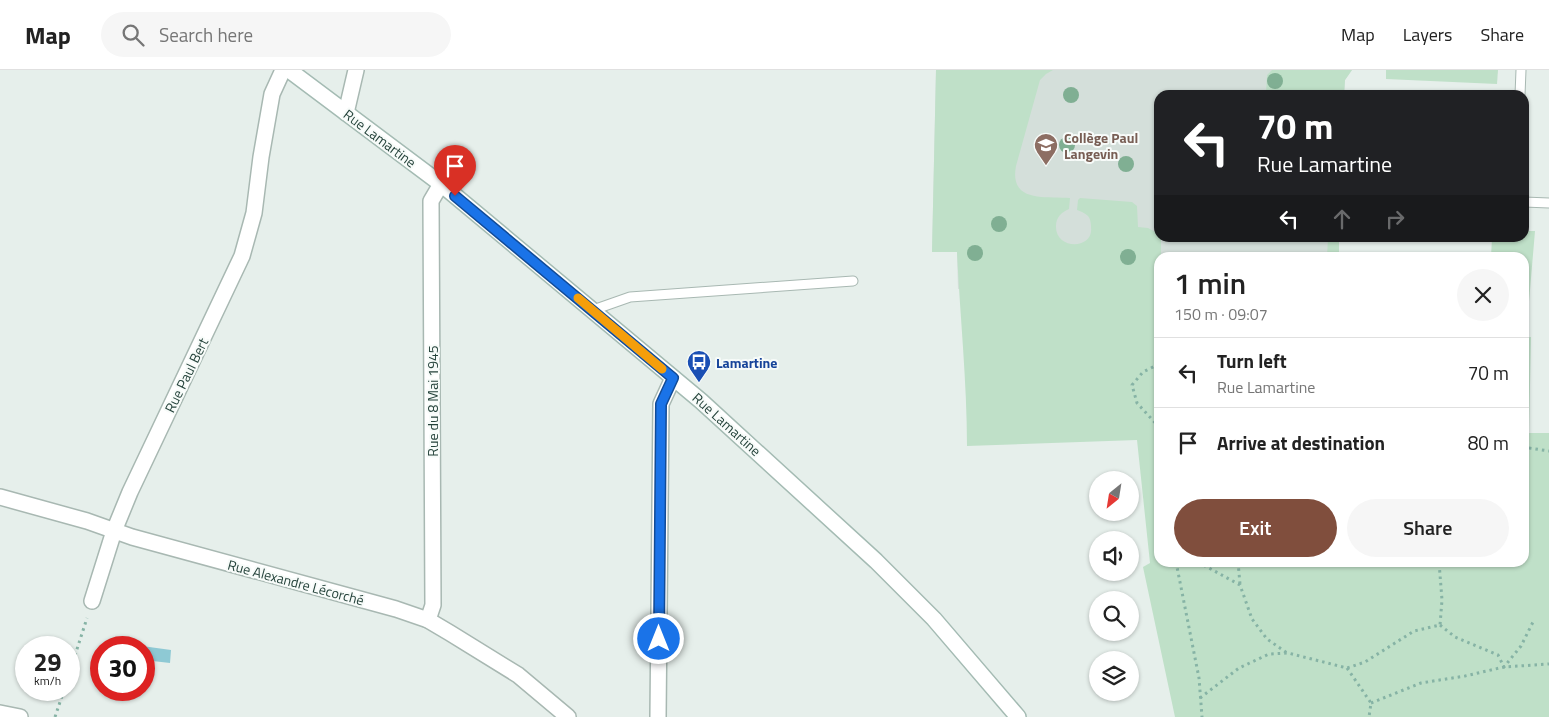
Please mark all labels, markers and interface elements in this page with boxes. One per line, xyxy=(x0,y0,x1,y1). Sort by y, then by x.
search box xyxy=(101,12,451,57)
text: Map xyxy=(25,17,71,53)
text: Search here xyxy=(159,20,253,49)
icon: search xyxy=(119,21,147,49)
text: Map xyxy=(1341,21,1375,48)
text: Layers xyxy=(1403,21,1452,48)
text: Share xyxy=(1480,21,1524,48)
text: 70 m xyxy=(1257,99,1333,153)
street label: Rue Lamartine xyxy=(339,104,421,172)
icon: left xyxy=(1174,110,1239,175)
place label: Collège Paul Langevin xyxy=(1064,127,1138,164)
school or university icon: Collège Paul Langevin xyxy=(1033,132,1059,166)
pin xyxy=(434,145,476,196)
text: Rue Lamartine xyxy=(1257,147,1392,181)
icon: arrive xyxy=(441,152,469,180)
icon: left xyxy=(1275,205,1303,233)
icon: ahead xyxy=(1328,205,1356,233)
icon: right xyxy=(1381,205,1409,233)
text: 1 min xyxy=(1174,260,1246,306)
button: close xyxy=(1457,269,1509,321)
text: 150 m · 09:07 xyxy=(1174,302,1268,326)
street label: Rue Paul Bert xyxy=(159,334,213,416)
street label: Rue du 8 Mai 1945 xyxy=(422,345,443,457)
text: Turn left xyxy=(1217,346,1287,375)
bus stop icon: Lamartine xyxy=(686,349,712,383)
place label: Lamartine xyxy=(716,352,777,373)
text: 70 m xyxy=(1468,358,1509,387)
icon: left xyxy=(1174,359,1202,387)
text: Rue Lamartine xyxy=(1217,375,1315,399)
street label: Rue Lamartine xyxy=(688,387,766,461)
text: Arrive at destination xyxy=(1217,428,1385,457)
text: 80 m xyxy=(1468,428,1509,457)
icon: arrive xyxy=(1174,429,1202,457)
north arrow xyxy=(1089,471,1139,521)
map controls xyxy=(1089,471,1139,701)
button: Exit xyxy=(1174,499,1337,557)
button: Share xyxy=(1347,499,1509,557)
button: sound xyxy=(1089,531,1139,581)
street label: Rue Alexandre Lécorché xyxy=(226,554,366,610)
button: search xyxy=(1089,591,1139,641)
position arrow xyxy=(632,612,684,664)
speed limit sign: 30 xyxy=(90,636,155,701)
text: 29 xyxy=(33,643,62,681)
button: layers xyxy=(1089,651,1139,701)
text: km/h xyxy=(34,671,61,690)

